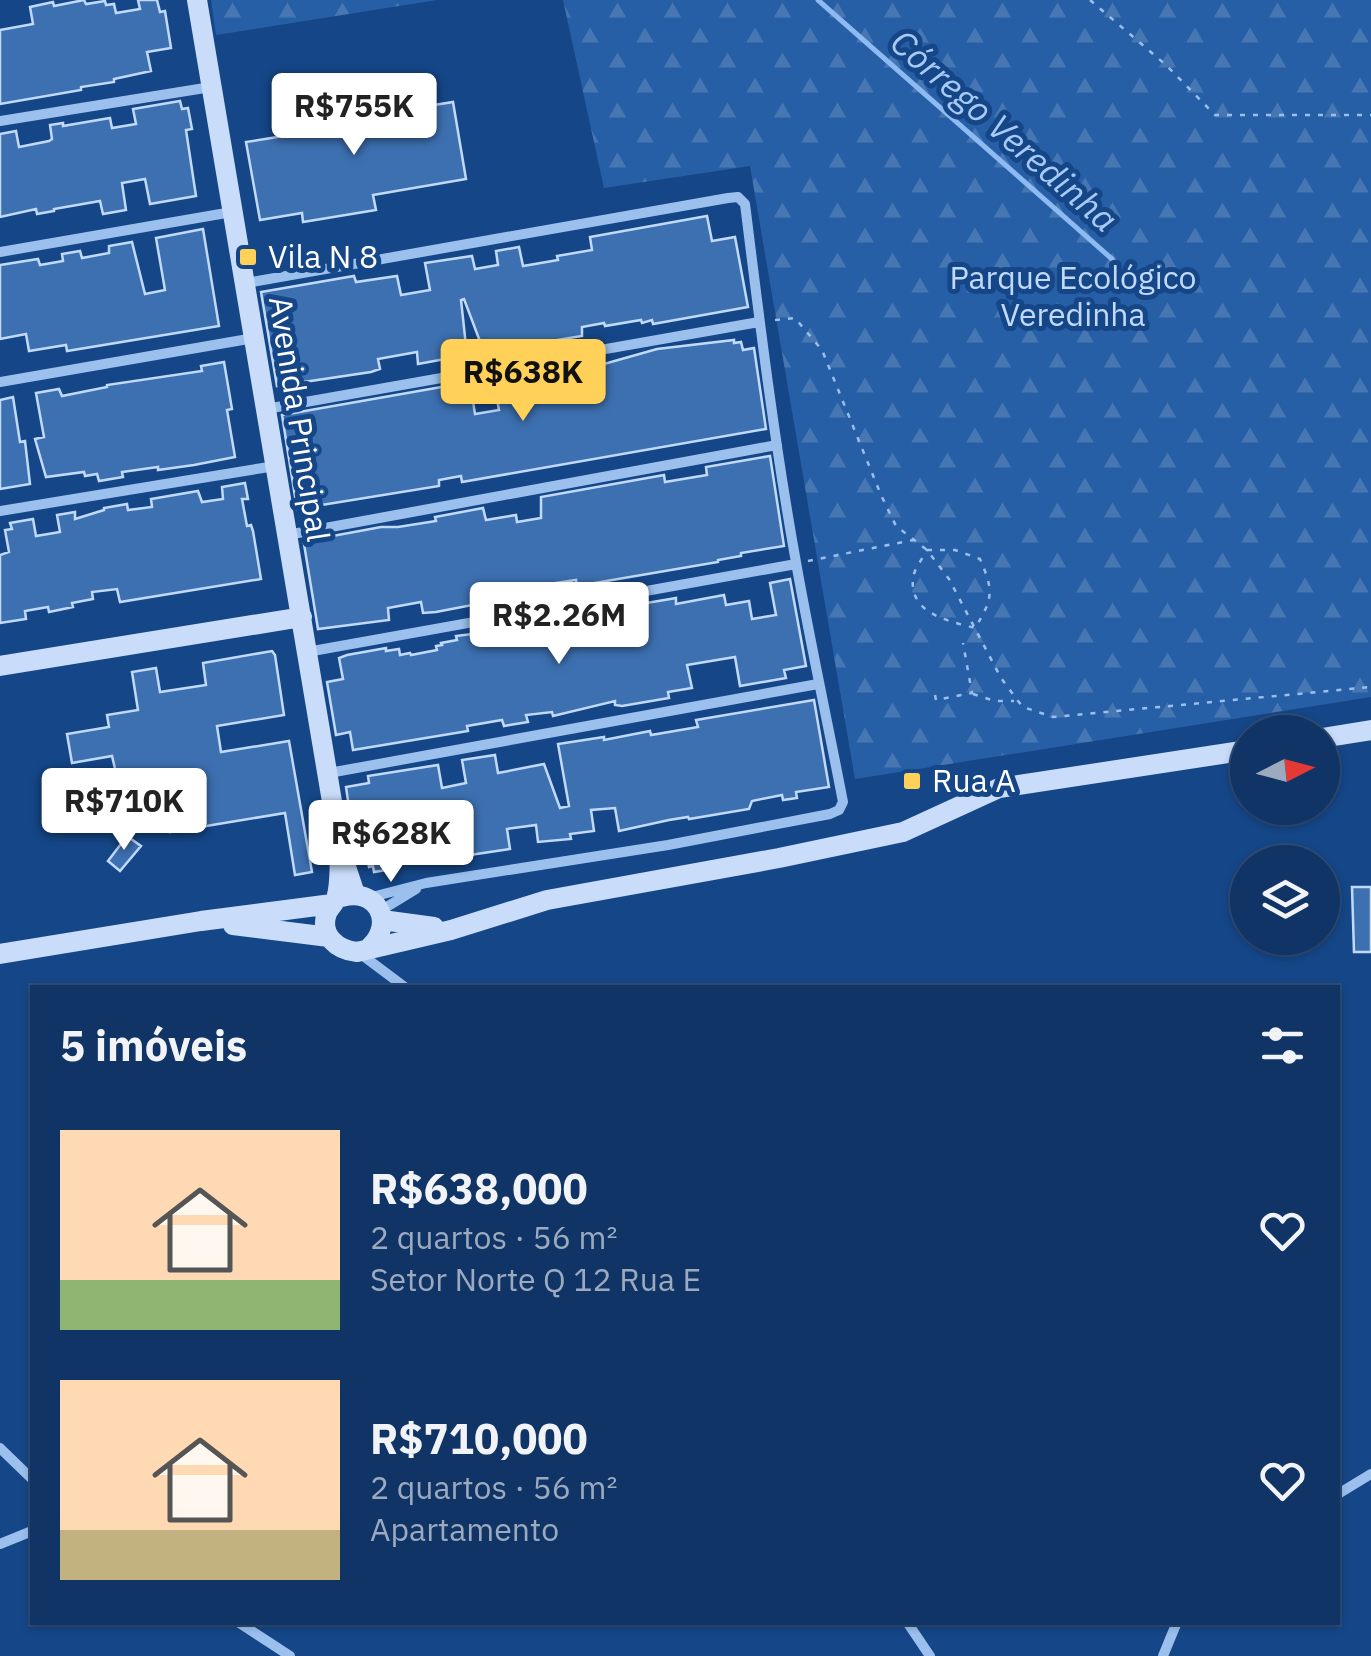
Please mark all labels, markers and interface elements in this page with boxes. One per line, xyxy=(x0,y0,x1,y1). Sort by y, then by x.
water label: Córrego Veredinha xyxy=(881,19,1128,242)
pin: R$755K xyxy=(273,73,435,158)
text: R$755K xyxy=(294,84,414,126)
place label: Vila N 8 xyxy=(268,235,378,277)
marker: Vila N 8 xyxy=(237,246,259,268)
park label: Parque Ecológico Veredinha xyxy=(949,256,1197,335)
street label: Avenida Principal xyxy=(260,293,340,544)
pin: R$638K xyxy=(442,339,604,424)
text: R$638K xyxy=(463,350,583,392)
pin: R$2.26M xyxy=(467,582,651,667)
text: R$2.26M xyxy=(492,593,626,635)
north arrow xyxy=(1230,715,1340,825)
map controls xyxy=(1230,715,1340,955)
place label: Rua A xyxy=(932,759,1016,801)
pin: R$710K xyxy=(43,768,205,853)
marker: Rua A xyxy=(901,770,923,792)
text: R$710K xyxy=(64,779,184,821)
pin: R$628K xyxy=(310,800,472,885)
text: R$628K xyxy=(331,811,451,853)
button: layers xyxy=(1230,845,1340,955)
text: 5 imóveis xyxy=(60,1018,247,1073)
icon: filters xyxy=(1255,1018,1310,1073)
text: R$638,000 xyxy=(370,1161,588,1216)
icon: home xyxy=(140,1170,260,1290)
icon: heart xyxy=(1255,1203,1310,1258)
text: 2 quartos · 56 m² xyxy=(370,1216,618,1258)
text: Setor Norte Q 12 Rua E xyxy=(370,1258,701,1300)
text: R$710,000 xyxy=(370,1411,588,1466)
icon: home xyxy=(140,1420,260,1540)
icon: heart xyxy=(1255,1453,1310,1508)
text: 2 quartos · 56 m² xyxy=(370,1466,618,1508)
text: Apartamento xyxy=(370,1508,559,1550)

